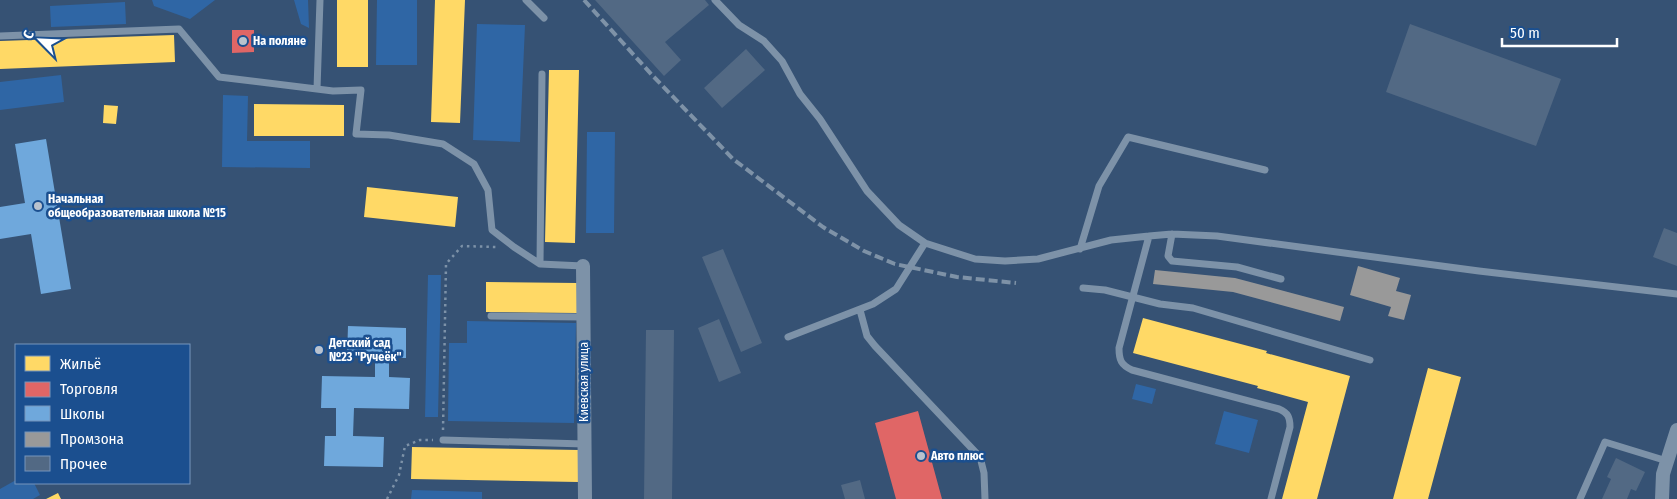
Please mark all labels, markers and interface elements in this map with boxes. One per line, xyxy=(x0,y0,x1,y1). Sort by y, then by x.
north arrow xyxy=(15,15,65,65)
scale bar xyxy=(1502,15,1617,47)
text: 50 m xyxy=(1510,24,1540,42)
text: С xyxy=(19,28,38,42)
place label: На поляне xyxy=(253,34,306,48)
marker: На поляне xyxy=(237,35,249,47)
place label: Начальная общеобразовательная школа №15 xyxy=(48,192,226,220)
marker: Начальная общеобразовательная школа №15 xyxy=(32,200,44,212)
place label: Детский сад №23 "Ручеёк" xyxy=(328,336,402,364)
street label: Киевская улица xyxy=(577,342,591,422)
legend xyxy=(15,344,190,484)
marker: Детский сад №23 "Ручеёк" xyxy=(313,344,325,356)
text: Жильё xyxy=(60,355,101,373)
text: Торговля xyxy=(60,380,118,398)
text: Школы xyxy=(60,405,105,423)
text: Промзона xyxy=(60,430,124,448)
place label: Авто плюс xyxy=(930,449,984,463)
marker: Авто плюс xyxy=(915,450,927,462)
text: Прочее xyxy=(60,455,107,473)

